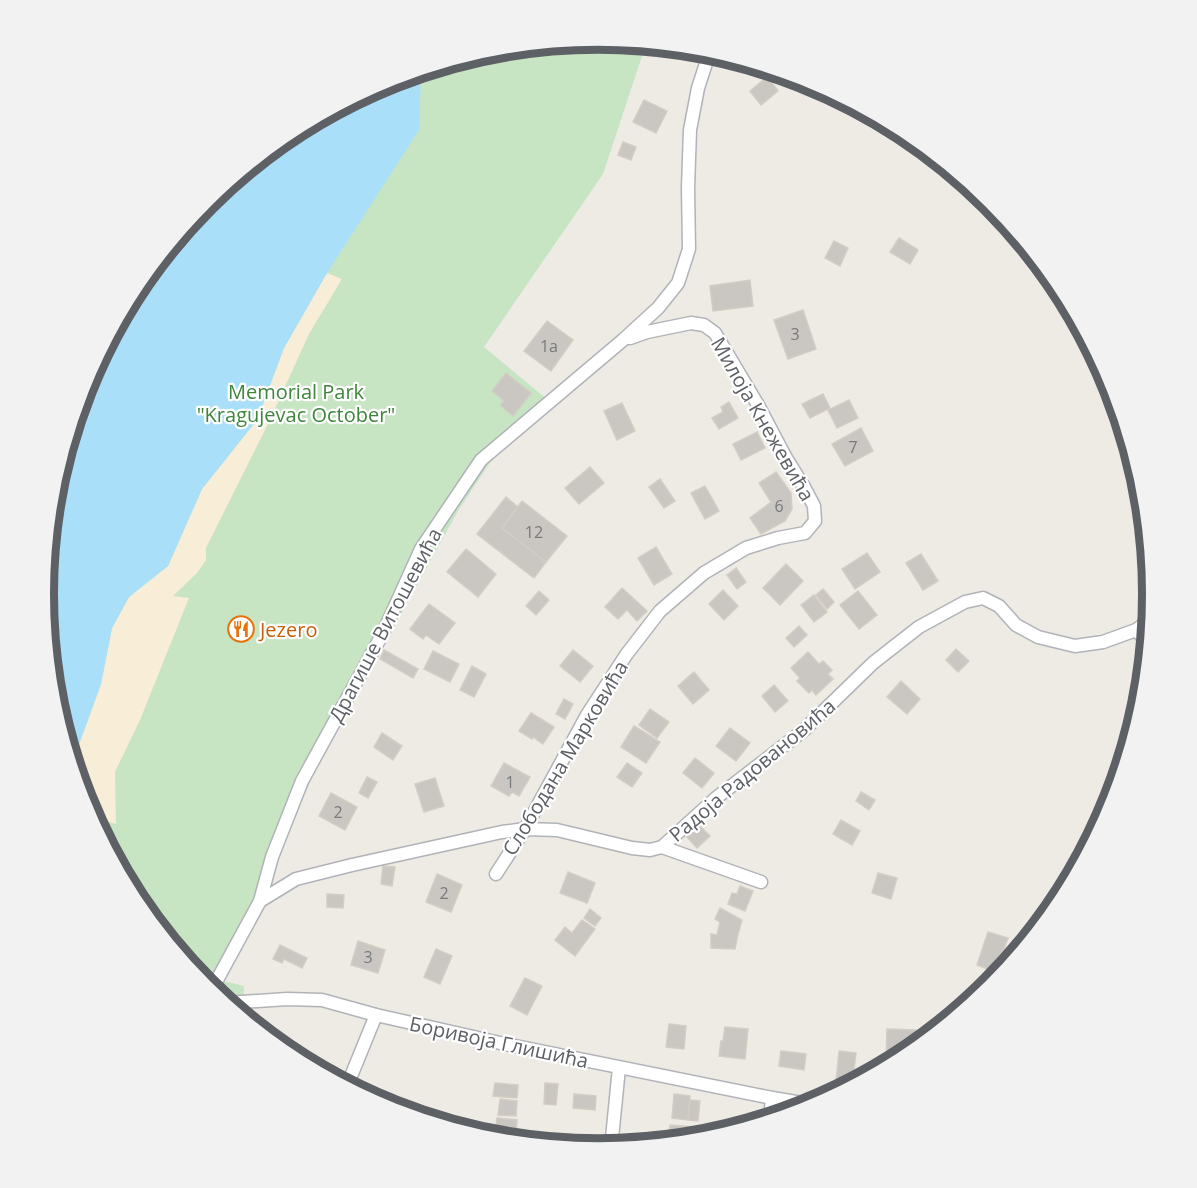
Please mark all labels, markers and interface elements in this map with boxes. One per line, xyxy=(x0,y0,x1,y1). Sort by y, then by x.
house number: 3 xyxy=(790,323,800,345)
street label: Милоја Кнежевића xyxy=(705,332,821,506)
house number: 1a xyxy=(540,335,558,357)
park label: Memorial Park "Kragujevac October" xyxy=(197,378,395,428)
house number: 7 xyxy=(848,436,858,458)
house number: 6 xyxy=(774,495,784,517)
house number: 12 xyxy=(525,521,543,543)
street label: Драгише Витошевића xyxy=(322,523,448,727)
restaurant icon: Jezero xyxy=(226,614,256,644)
place label: Jezero xyxy=(258,616,317,643)
street label: Слободана Марковића xyxy=(496,656,634,860)
street label: Радоја Радовановића xyxy=(663,692,841,848)
house number: 1 xyxy=(505,771,515,793)
house number: 2 xyxy=(333,801,343,823)
house number: 2 xyxy=(439,882,449,904)
house number: 3 xyxy=(363,946,373,968)
street label: Боривоја Глишића xyxy=(407,1010,591,1074)

